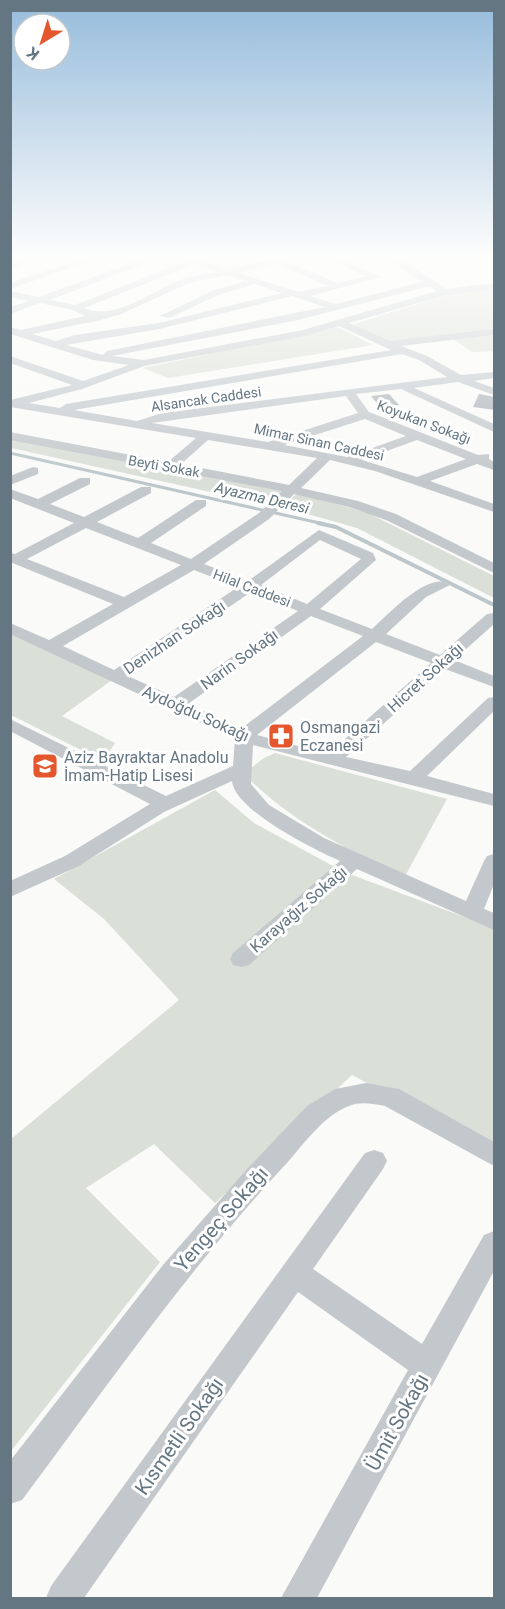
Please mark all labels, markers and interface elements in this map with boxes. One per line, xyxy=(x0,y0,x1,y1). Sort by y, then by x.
north arrow xyxy=(12,12,72,72)
text: K xyxy=(23,42,43,64)
street label: Alsancak Caddesi xyxy=(150,383,262,415)
street label: Koyukan Sokağı xyxy=(375,397,473,447)
street label: Mimar Sinan Caddesi xyxy=(252,420,386,464)
street label: Beyti Sokak xyxy=(127,452,202,480)
water label: Ayazma Deresi xyxy=(212,478,311,518)
street label: Hilal Caddesi xyxy=(211,566,293,610)
street label: Denizhan Sokağı xyxy=(120,596,229,678)
street label: Narin Sokağı xyxy=(197,625,282,694)
street label: Hicret Sokağı xyxy=(384,639,467,716)
street label: Aydoğdu Sokağı xyxy=(139,681,252,745)
place label: Osmangazi Eczanesi xyxy=(300,718,380,755)
pharmacy icon: Osmangazi Eczanesi xyxy=(266,721,296,751)
place label: Aziz Bayraktar Anadolu İmam-Hatip Lisesi xyxy=(64,748,228,785)
school or university icon: Aziz Bayraktar Anadolu İmam-Hatip Lisesi xyxy=(30,751,60,781)
street label: Karayağız Sokağı xyxy=(246,862,351,957)
street label: Yengeç Sokağı xyxy=(169,1162,273,1276)
street label: Ümit Sokağı xyxy=(360,1369,434,1475)
street label: Kısmetli Sokağı xyxy=(130,1373,228,1499)

